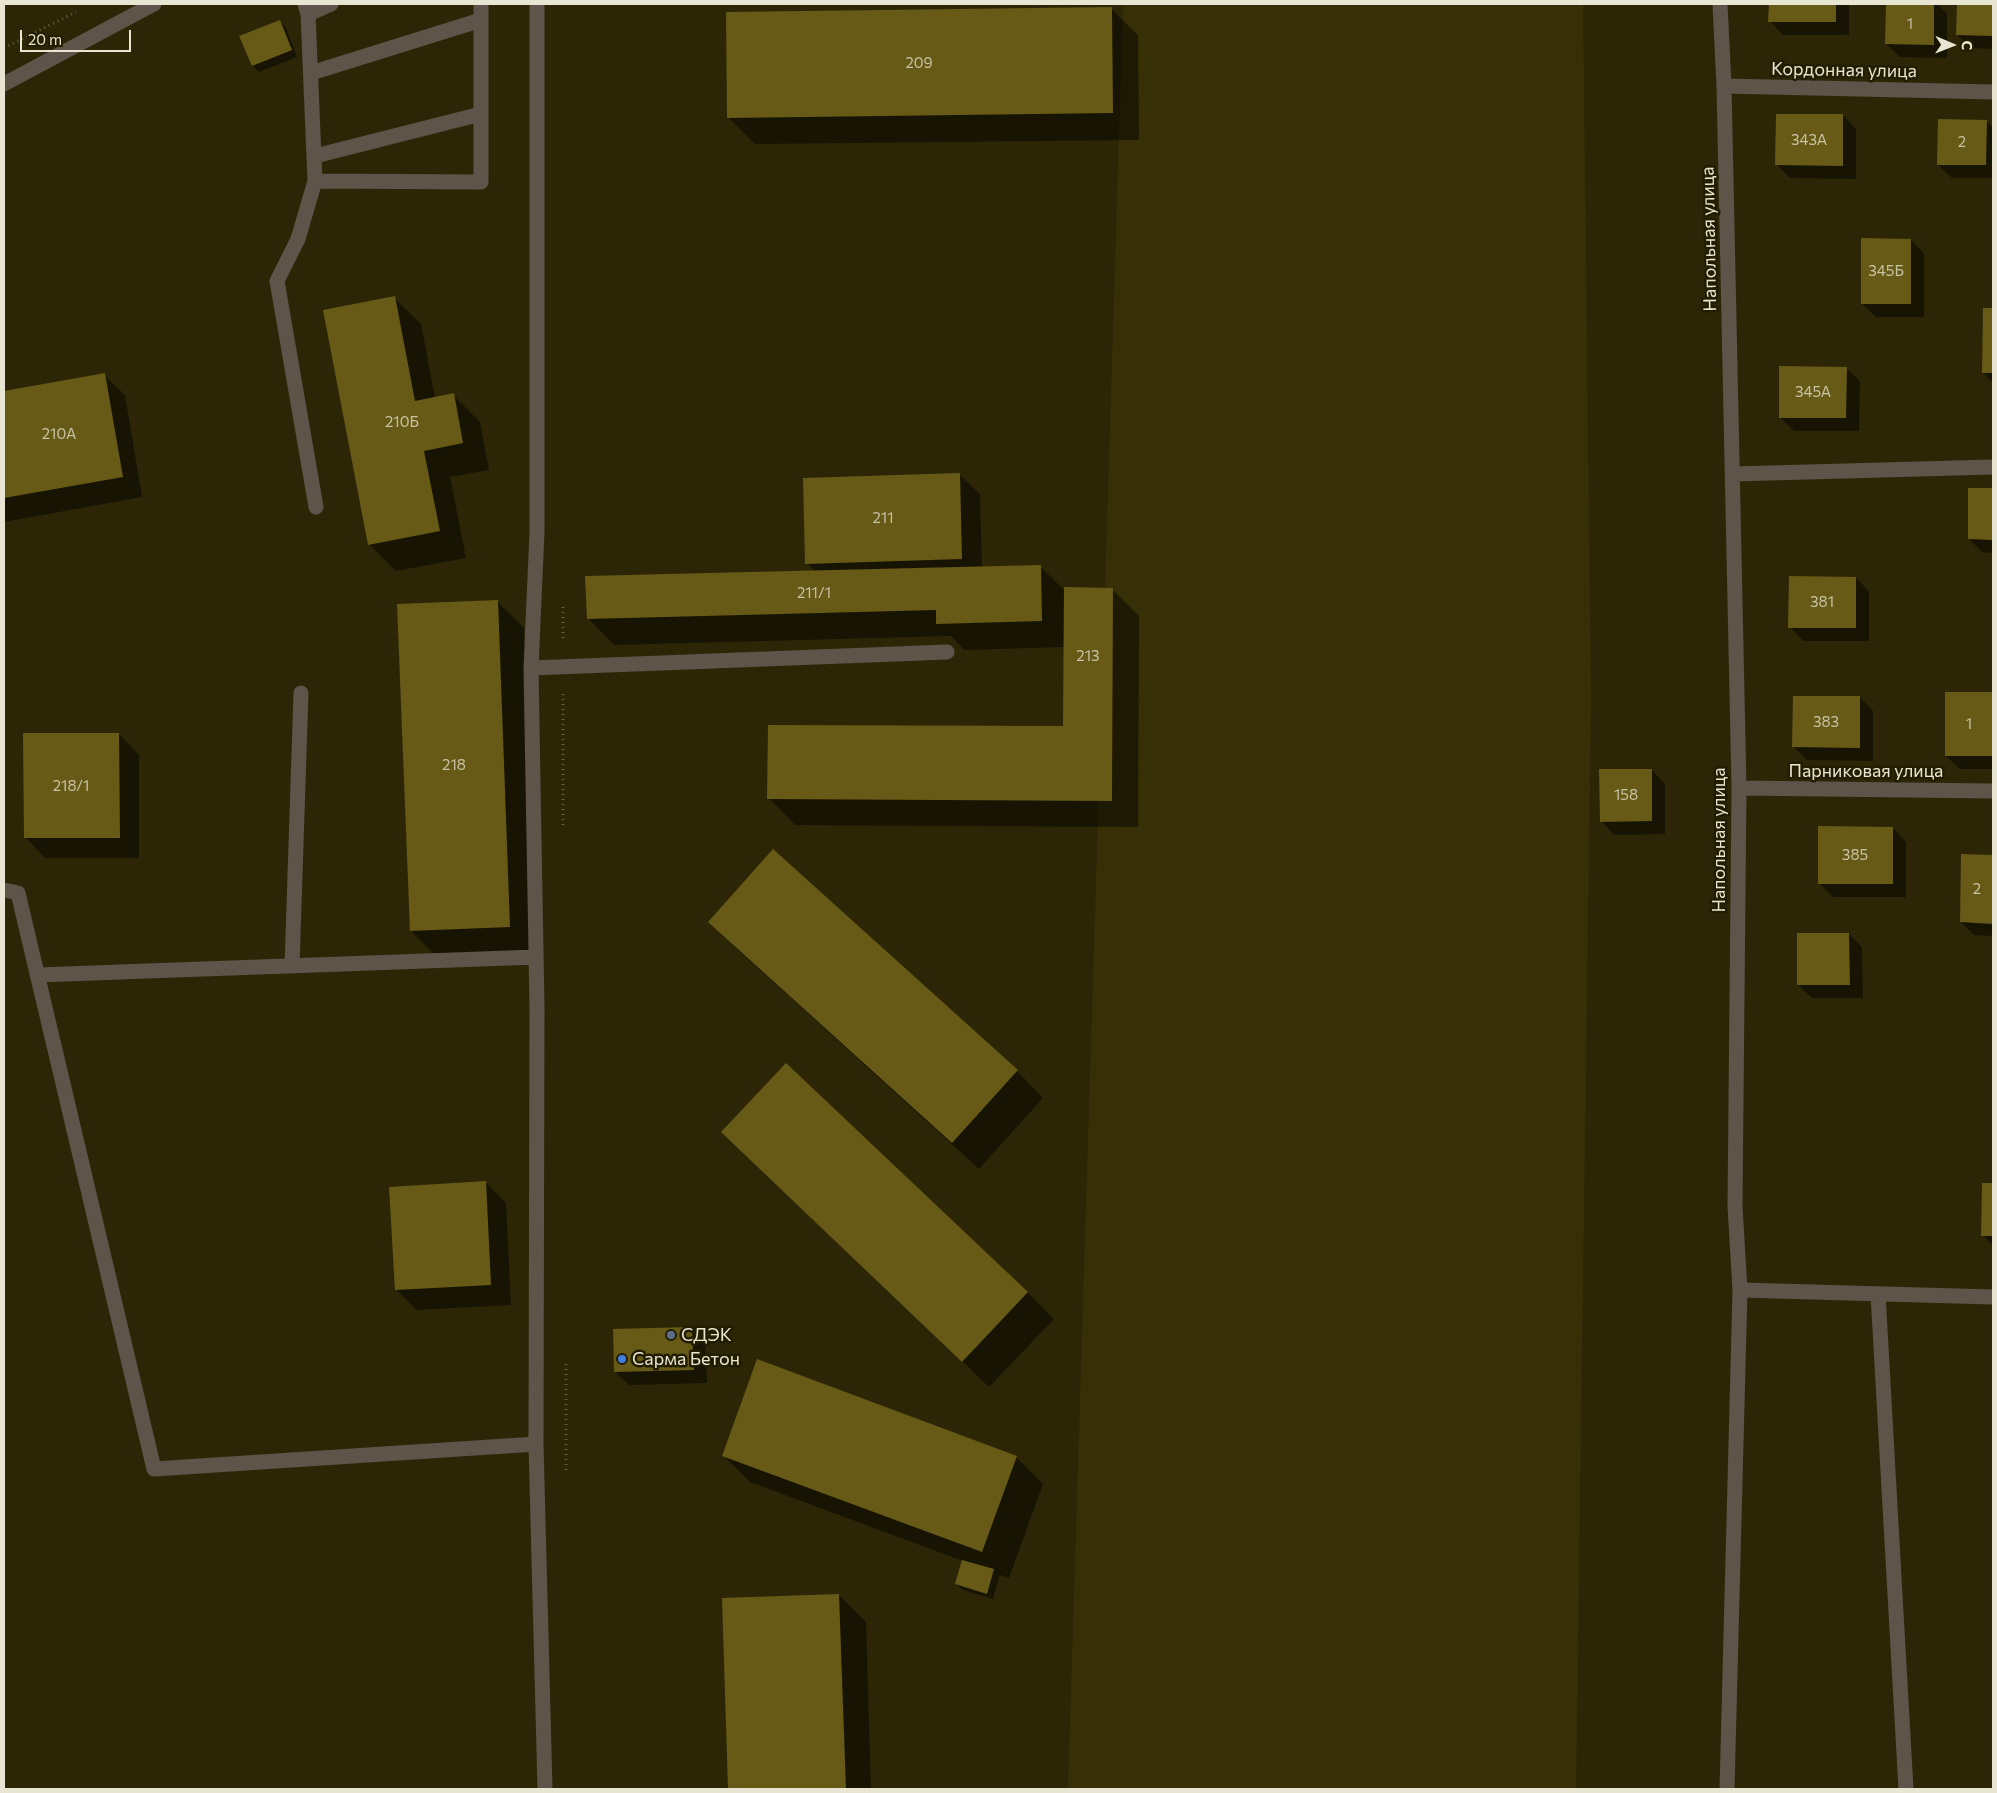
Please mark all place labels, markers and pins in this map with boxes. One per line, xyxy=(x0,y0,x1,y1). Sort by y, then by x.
place label: СДЭК xyxy=(681,1324,732,1346)
marker: СДЭК xyxy=(665,1329,677,1341)
place label: Сарма Бетон xyxy=(632,1348,740,1370)
marker: Сарма Бетон xyxy=(616,1353,628,1365)

